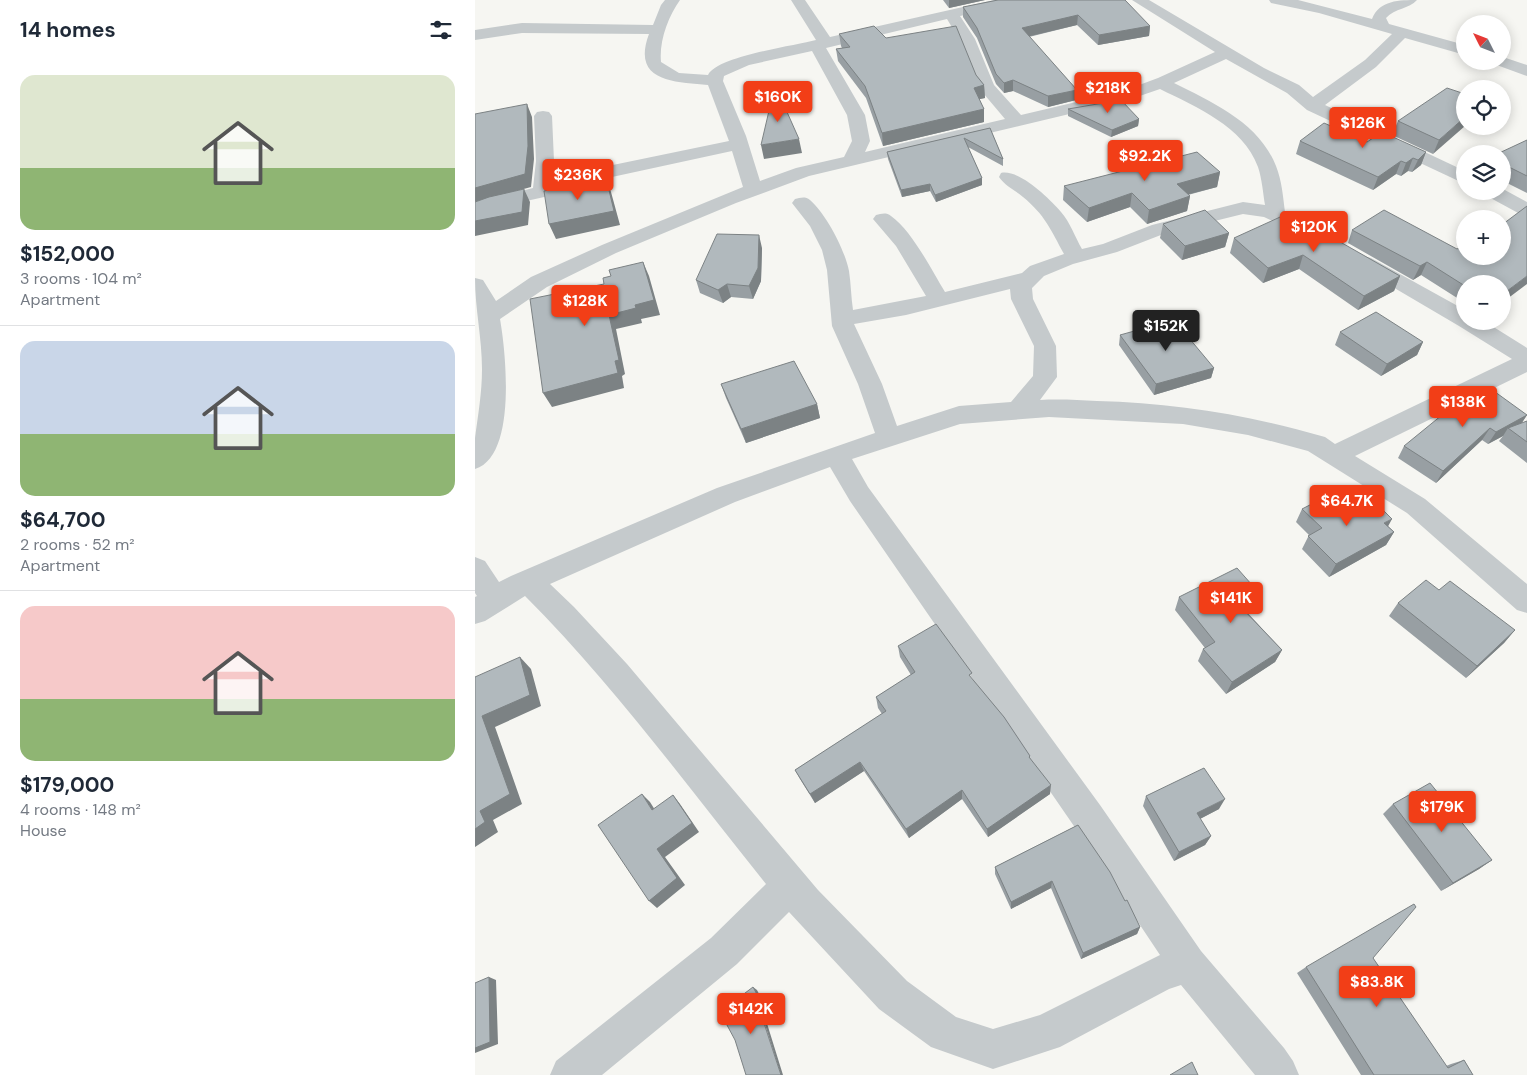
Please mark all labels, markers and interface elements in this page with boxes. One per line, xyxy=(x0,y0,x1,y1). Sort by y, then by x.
north arrow xyxy=(1456,15,1511,70)
map controls xyxy=(1456,15,1511,330)
text: 14 homes xyxy=(20,16,116,44)
icon: filters xyxy=(427,16,455,44)
pin: $218K xyxy=(1073,72,1143,114)
text: $218K xyxy=(1085,77,1131,98)
pin: $160K xyxy=(743,80,813,123)
button: locate xyxy=(1456,80,1511,135)
text: $160K xyxy=(754,86,802,107)
pin: $126K xyxy=(1328,106,1398,149)
icon: home xyxy=(193,108,283,198)
text: $126K xyxy=(1340,112,1386,133)
pin: $92.2K xyxy=(1104,140,1186,182)
text: $92.2K xyxy=(1119,145,1171,166)
button: layers xyxy=(1456,145,1511,200)
pin: $236K xyxy=(543,158,613,201)
text: $236K xyxy=(553,164,603,185)
pin: $120K xyxy=(1279,210,1349,253)
button: + xyxy=(1456,210,1511,265)
text: $120K xyxy=(1291,216,1337,237)
text: $152,000 xyxy=(20,240,115,268)
text: 3 rooms · 104 m² xyxy=(20,268,142,289)
button: − xyxy=(1456,275,1511,330)
pin: $128K xyxy=(550,284,620,327)
text: Apartment xyxy=(20,289,100,310)
text: $128K xyxy=(562,290,608,311)
pin: $152K xyxy=(1131,310,1201,352)
text: $152K xyxy=(1143,315,1189,336)
icon: home xyxy=(193,373,283,463)
pin: $138K xyxy=(1428,386,1498,428)
text: $138K xyxy=(1440,391,1486,412)
pin: $64.7K xyxy=(1306,484,1388,527)
text: $64.7K xyxy=(1321,490,1373,511)
text: $64,700 xyxy=(20,506,106,534)
text: 2 rooms · 52 m² xyxy=(20,534,135,555)
text: Apartment xyxy=(20,555,100,576)
pin: $141K xyxy=(1196,582,1266,624)
text: $141K xyxy=(1210,587,1252,608)
icon: home xyxy=(193,638,283,728)
text: $179,000 xyxy=(20,771,114,799)
pin: $179K xyxy=(1407,790,1477,833)
text: $179K xyxy=(1420,796,1464,817)
text: 4 rooms · 148 m² xyxy=(20,799,141,820)
text: House xyxy=(20,820,67,841)
pin: $83.8K xyxy=(1336,966,1418,1008)
text: $83.8K xyxy=(1350,971,1404,992)
pin: $142K xyxy=(716,992,786,1035)
text: $142K xyxy=(728,998,774,1019)

